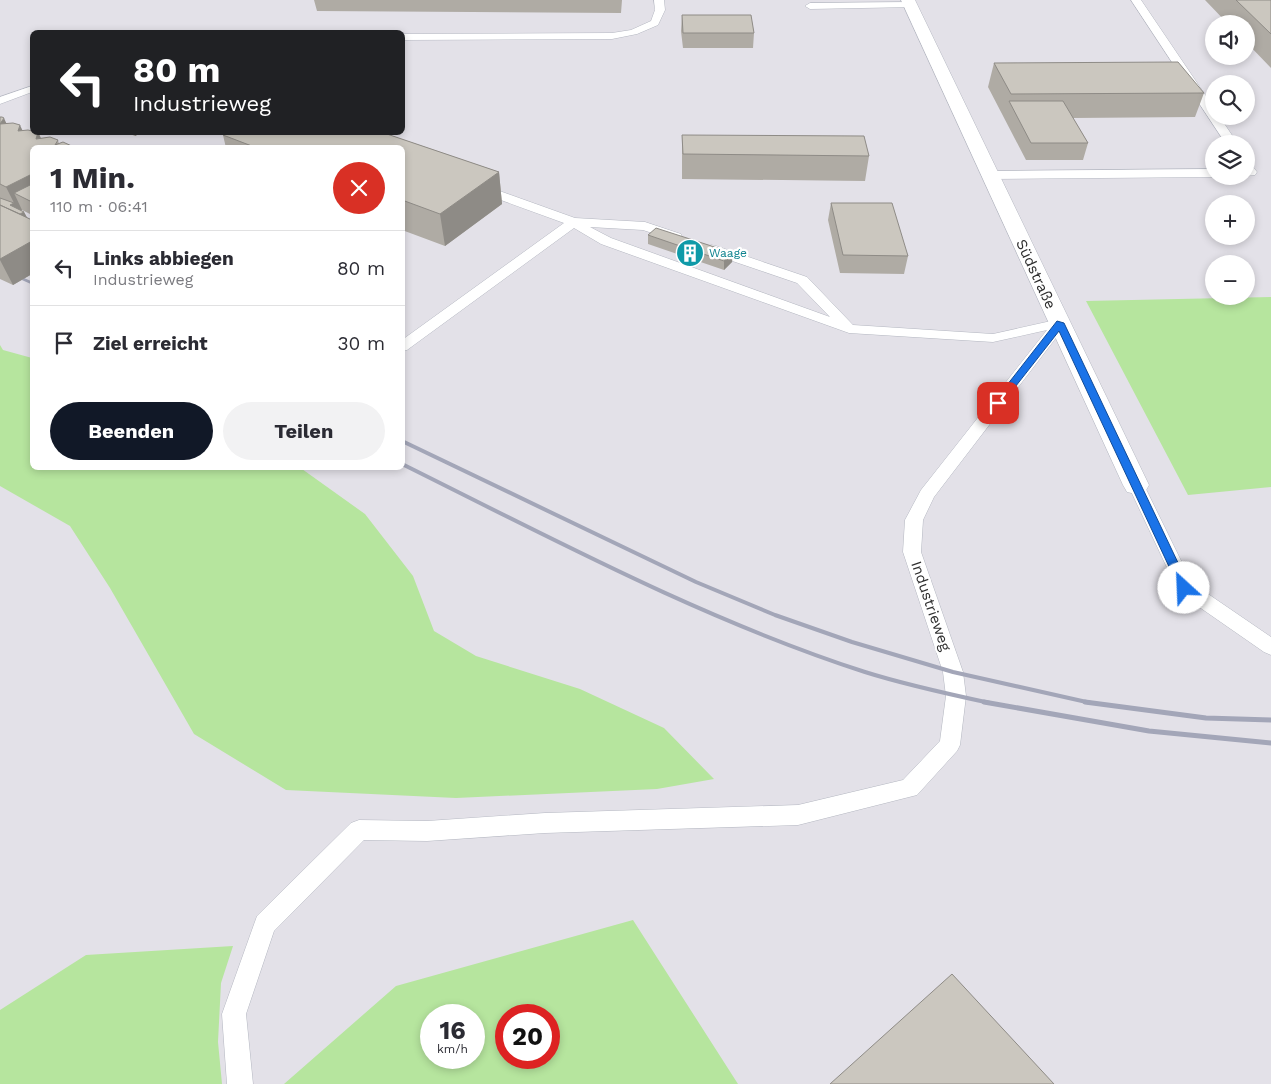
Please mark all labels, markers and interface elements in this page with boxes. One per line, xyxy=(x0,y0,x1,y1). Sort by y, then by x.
map controls xyxy=(1205,15,1255,305)
button: sound xyxy=(1205,15,1255,65)
text: 80 m xyxy=(133,49,220,91)
icon: left xyxy=(50,50,115,115)
button: search xyxy=(1205,75,1255,125)
text: Industrieweg xyxy=(133,91,271,116)
button: layers xyxy=(1205,135,1255,185)
text: 1 Min. xyxy=(50,160,135,195)
button: close xyxy=(333,162,385,214)
button: + xyxy=(1205,195,1255,245)
text: 110 m · 06:41 xyxy=(50,197,148,216)
street label: Südstraße xyxy=(1012,236,1060,312)
building icon: Waage xyxy=(675,238,705,268)
place label: Waage xyxy=(709,246,747,260)
text: Links abbiegen xyxy=(93,247,234,270)
icon: left xyxy=(50,254,78,282)
button: − xyxy=(1205,255,1255,305)
text: 80 m xyxy=(337,257,385,280)
text: Industrieweg xyxy=(93,270,193,289)
icon: arrive xyxy=(50,329,78,357)
text: Ziel erreicht xyxy=(93,332,208,355)
text: 30 m xyxy=(338,332,385,355)
pin xyxy=(977,382,1019,424)
icon: arrive xyxy=(984,389,1012,417)
button: Beenden xyxy=(50,402,213,460)
button: Teilen xyxy=(223,402,385,460)
street label: Industrieweg xyxy=(907,559,955,653)
position arrow xyxy=(1157,561,1209,613)
speed limit sign: 20 xyxy=(495,1004,560,1069)
text: 16 xyxy=(439,1016,466,1045)
text: km/h xyxy=(437,1042,468,1056)

